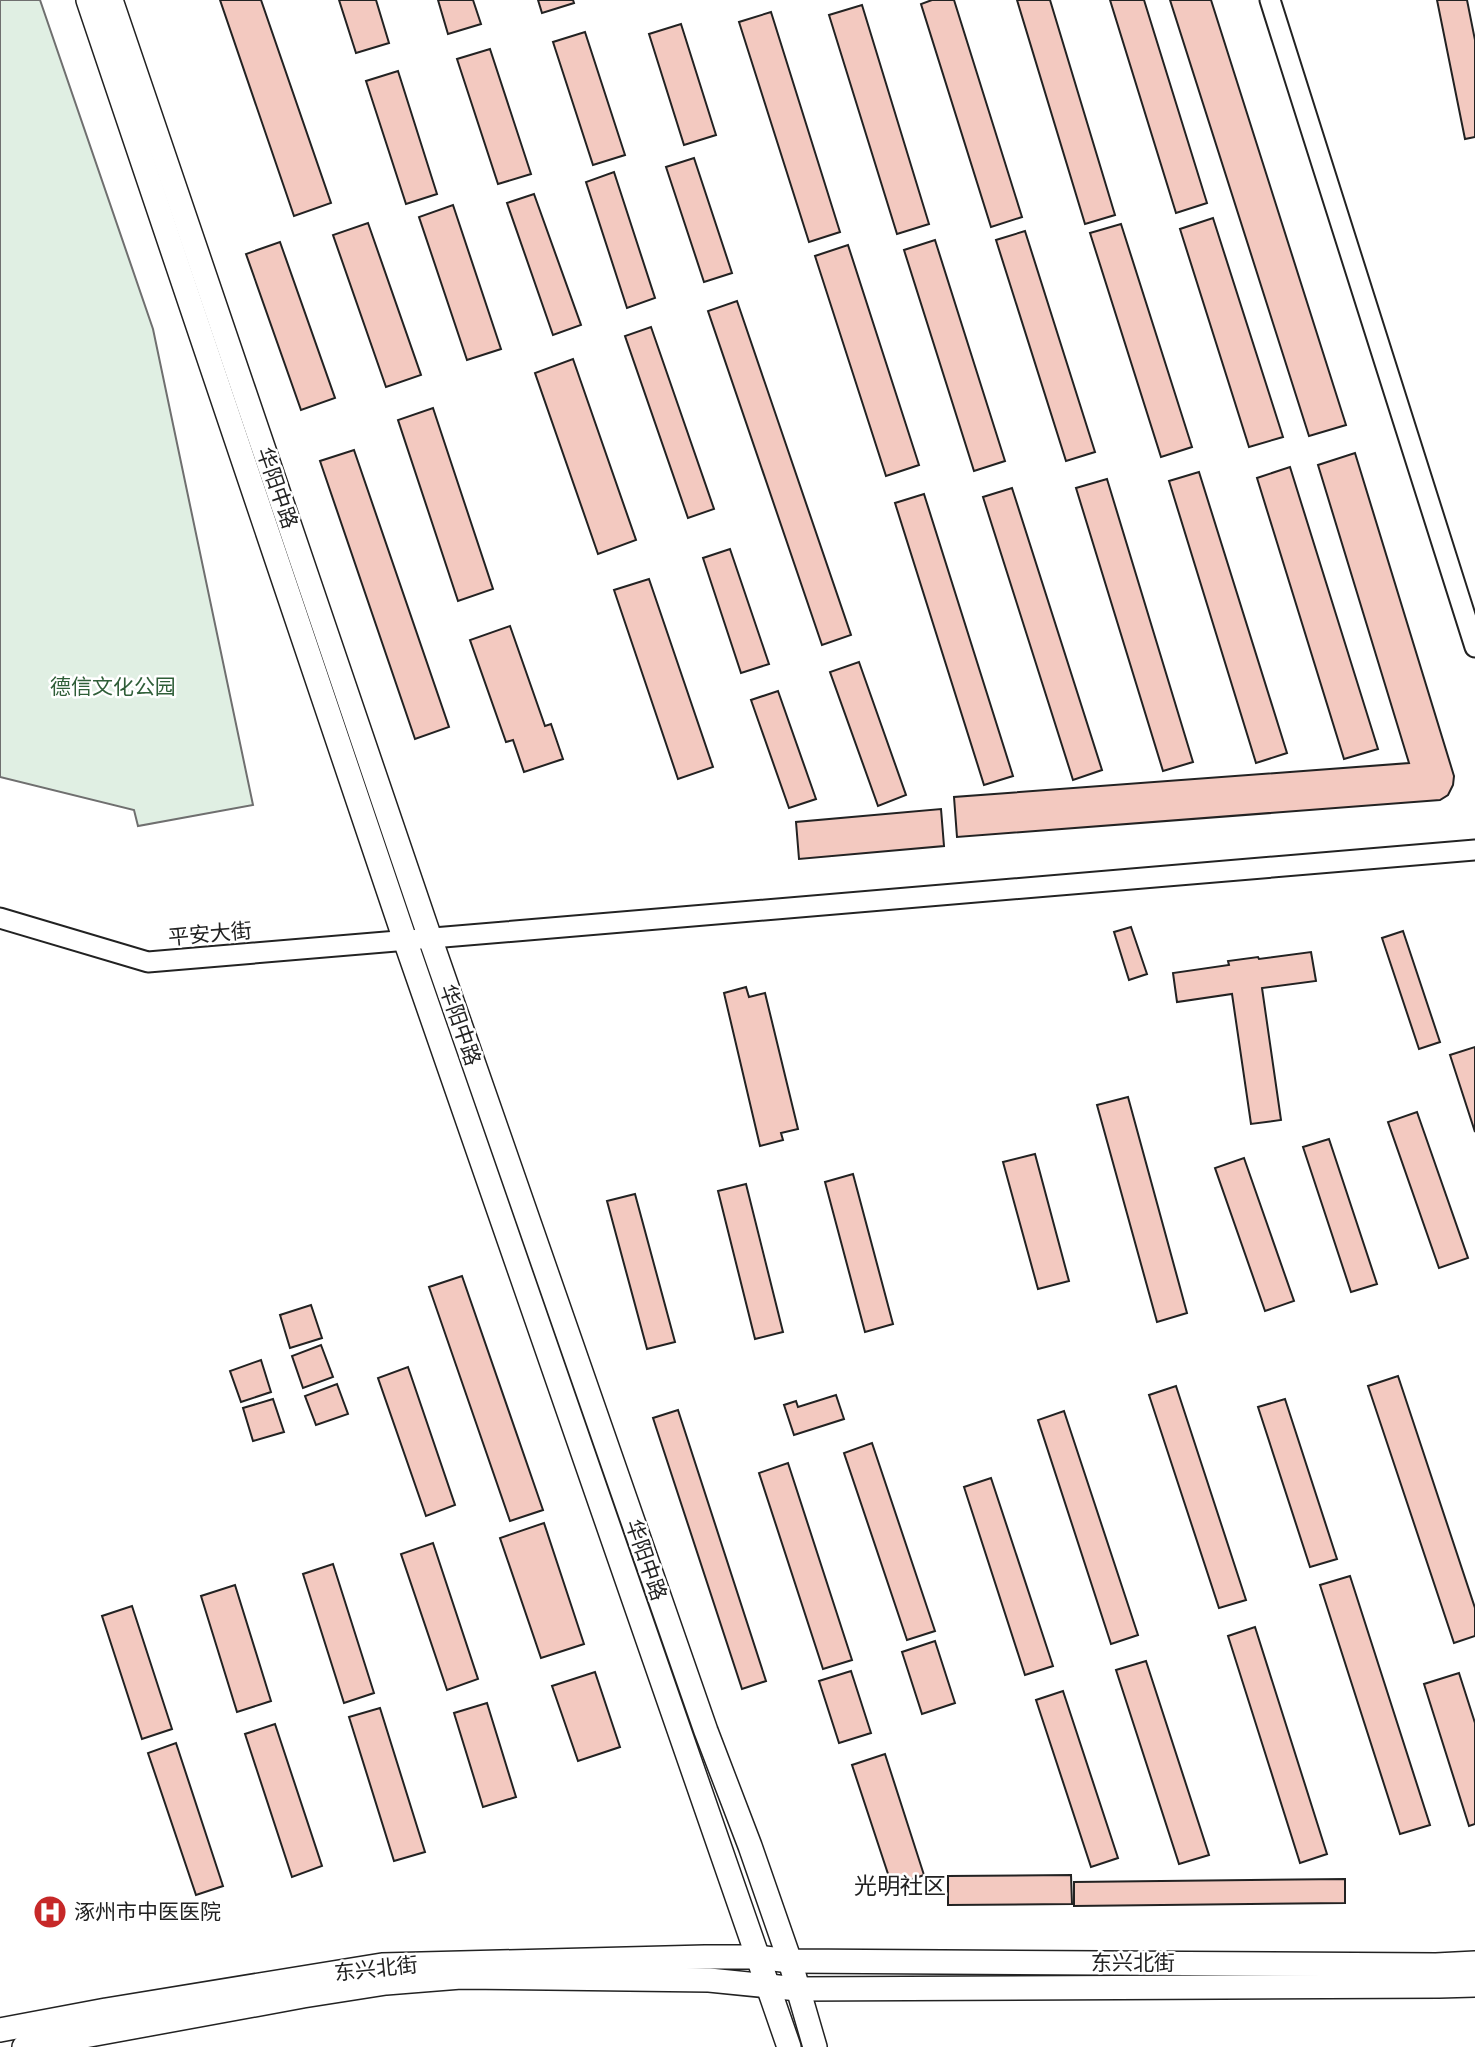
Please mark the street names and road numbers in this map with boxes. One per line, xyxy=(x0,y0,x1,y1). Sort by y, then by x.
street label: 华阳中路 xyxy=(253,444,302,531)
street label: 平安大街 xyxy=(167,918,253,949)
street label: 华阳中路 xyxy=(436,981,485,1068)
street label: 华阳中路 xyxy=(622,1516,671,1603)
street label: 东兴北街 xyxy=(1091,1951,1175,1974)
street label: 东兴北街 xyxy=(333,1953,419,1984)

